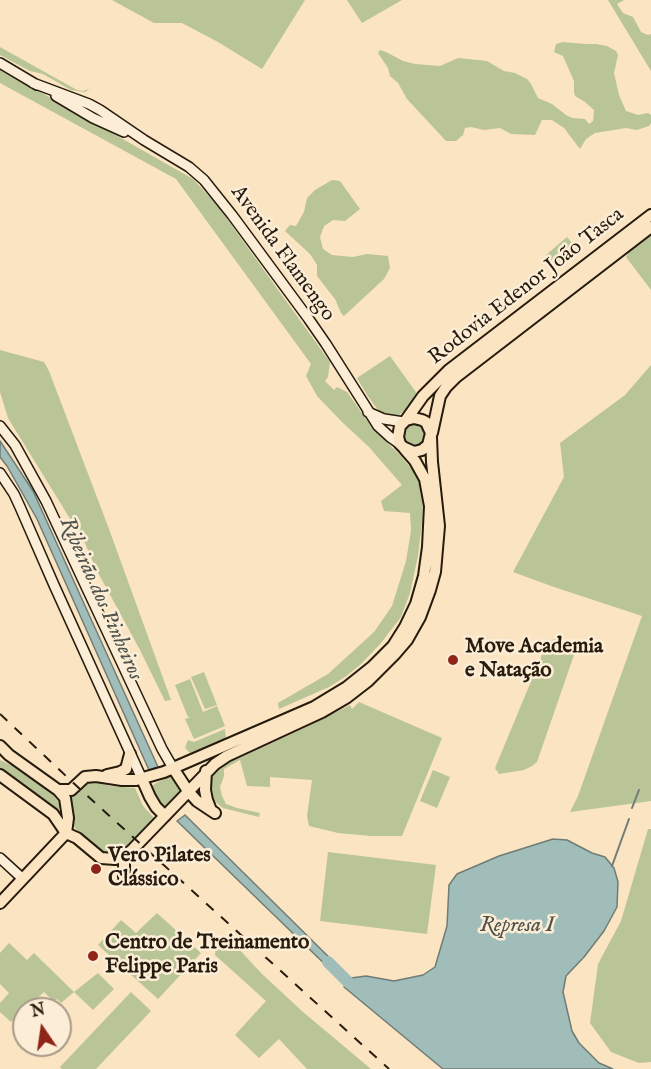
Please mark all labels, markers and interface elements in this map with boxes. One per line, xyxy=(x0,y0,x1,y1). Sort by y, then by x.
street label: Avenida Flamengo xyxy=(224,181,340,327)
street label: Rodovia Edenor João Tasca xyxy=(424,203,630,371)
water label: Ribeirão dos Pinheiros xyxy=(52,513,148,685)
place label: Move Academia e Natação xyxy=(465,635,603,685)
marker: Move Academia e Natação xyxy=(446,653,460,667)
place label: Vero Pilates Clássico xyxy=(108,844,211,894)
marker: Vero Pilates Clássico xyxy=(89,862,103,876)
water label: Represa I xyxy=(480,913,554,939)
place label: Centro de Treinamento Felippe Paris xyxy=(105,931,309,981)
marker: Centro de Treinamento Felippe Paris xyxy=(86,949,100,963)
north arrow xyxy=(12,997,72,1057)
text: N xyxy=(29,1000,47,1023)

